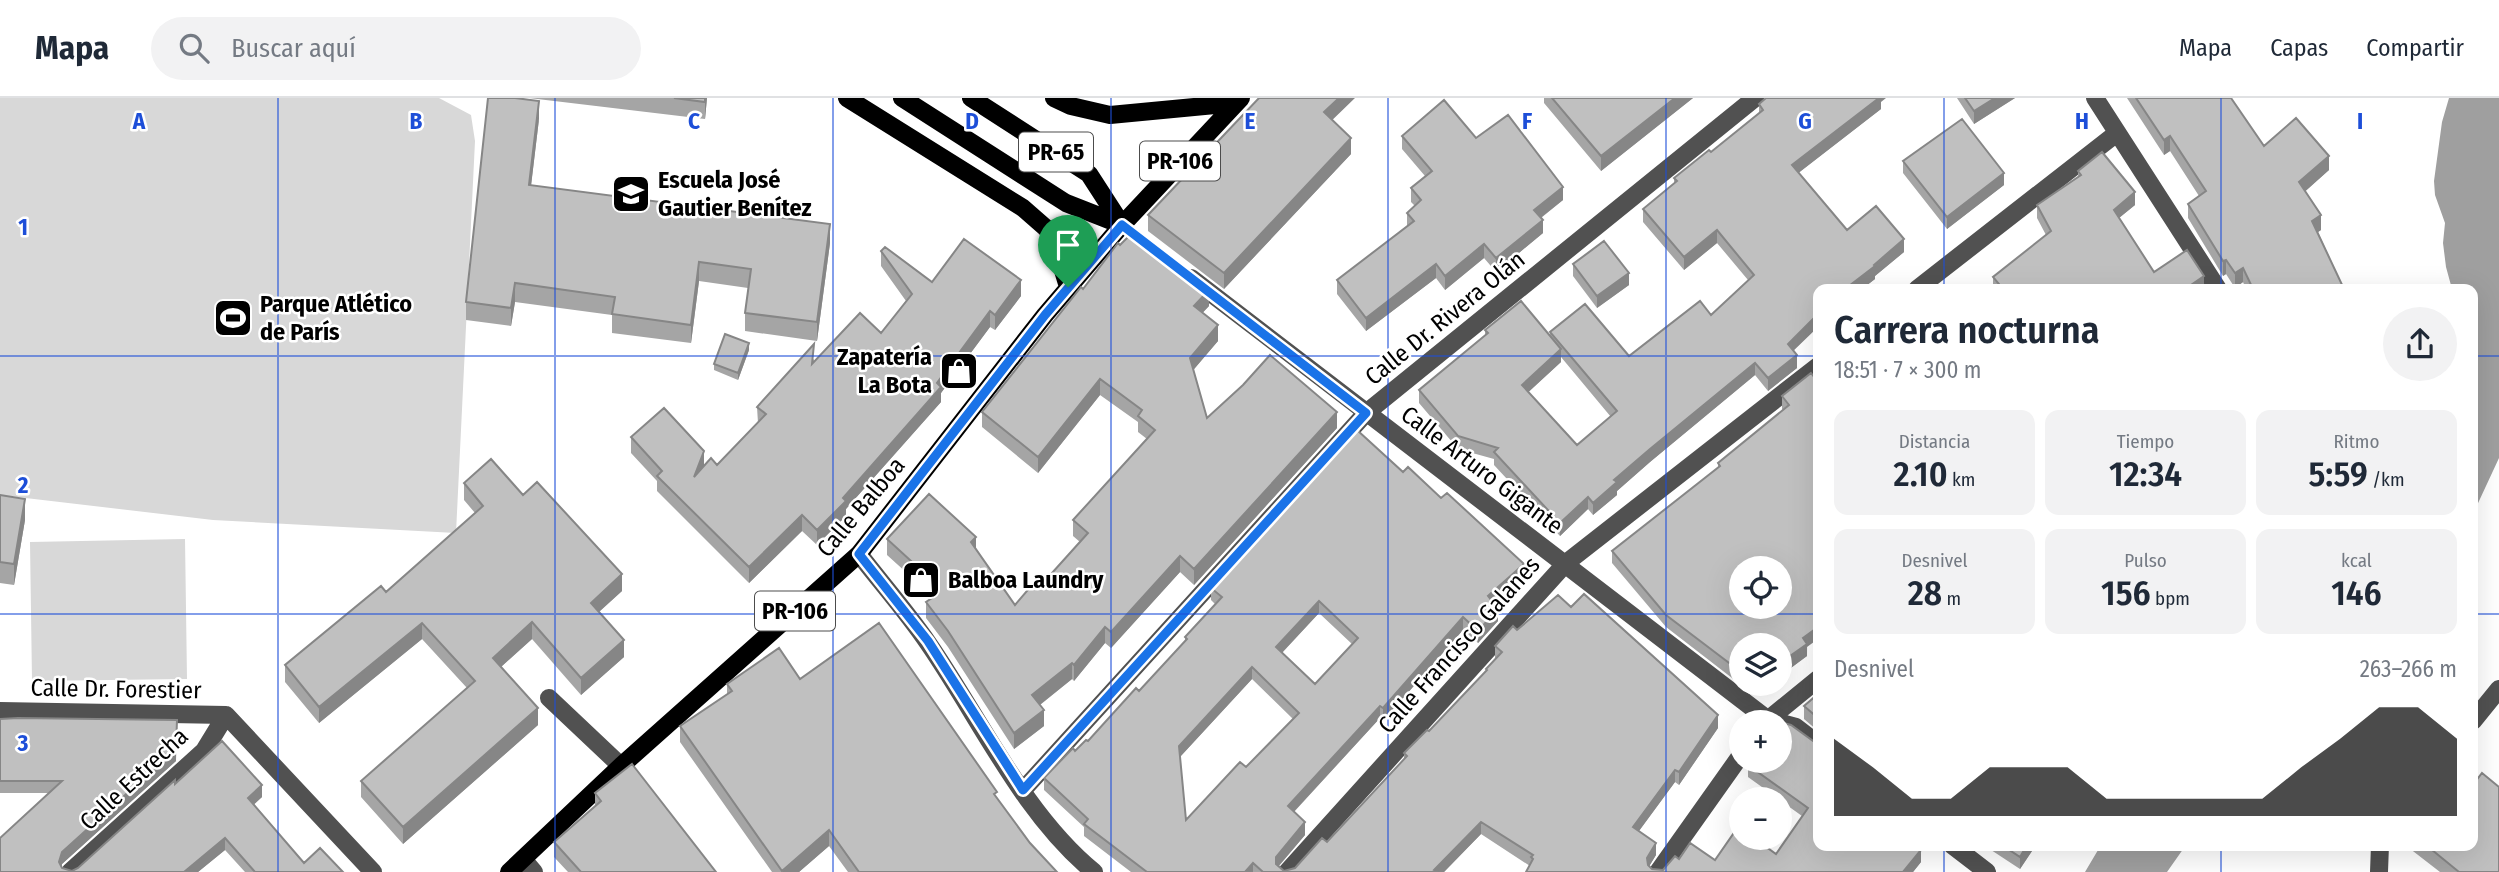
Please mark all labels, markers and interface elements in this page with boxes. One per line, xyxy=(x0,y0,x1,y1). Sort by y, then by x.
search box xyxy=(151,17,641,80)
text: Mapa xyxy=(35,28,109,68)
icon: search xyxy=(175,29,213,67)
text: Buscar aquí xyxy=(231,33,356,64)
text: Mapa xyxy=(2179,34,2232,62)
text: Capas xyxy=(2270,34,2328,62)
text: Compartir xyxy=(2366,34,2464,62)
text: A xyxy=(132,107,146,135)
text: B xyxy=(410,107,423,135)
text: C xyxy=(688,107,700,135)
text: D xyxy=(965,107,979,135)
text: E xyxy=(1245,107,1256,135)
text: F xyxy=(1522,107,1532,135)
text: G xyxy=(1798,107,1812,135)
text: H xyxy=(2075,107,2089,135)
text: I xyxy=(2357,107,2363,135)
road number: PR-65 xyxy=(1019,132,1093,172)
road number: PR-106 xyxy=(1140,142,1220,180)
place label: Escuela José Gautier Benítez xyxy=(658,166,812,222)
school or university icon: Escuela José Gautier Benítez xyxy=(610,173,652,215)
text: 1 xyxy=(18,213,28,241)
pin xyxy=(1038,215,1098,287)
icon: arrive xyxy=(1049,226,1087,264)
street label: Calle Dr. Rivera Olán xyxy=(1360,245,1530,391)
place label: Parque Atlético de París xyxy=(260,290,412,346)
sports icon: Parque Atlético de París xyxy=(212,297,254,339)
text: Carrera nocturna xyxy=(1834,307,2100,353)
button: share xyxy=(2383,307,2457,381)
place label: Zapatería La Bota xyxy=(837,343,932,399)
shop icon: Zapatería La Bota xyxy=(938,350,980,392)
text: 18:51 · 7 × 300 m xyxy=(1834,356,1982,384)
street label: Calle Arturo Gigante xyxy=(1396,400,1568,540)
text: Distancia xyxy=(1899,430,1970,453)
text: Tiempo xyxy=(2117,430,2174,453)
text: Ritmo xyxy=(2334,430,2379,453)
street label: Calle Balboa xyxy=(811,451,911,563)
text: 2.10 xyxy=(1894,453,1948,495)
text: 12:34 xyxy=(2109,453,2182,495)
text: 5:59 xyxy=(2308,453,2368,495)
text: km xyxy=(1948,468,1975,491)
text: /km xyxy=(2368,468,2405,491)
text: 2 xyxy=(17,471,29,499)
text: Desnivel xyxy=(1901,549,1968,572)
text: Pulso xyxy=(2124,549,2167,572)
text: kcal xyxy=(2341,549,2372,572)
street label: Calle Francisco Galanes xyxy=(1372,551,1546,739)
map controls xyxy=(1729,556,1792,850)
button: locate xyxy=(1729,556,1792,619)
shop icon: Balboa Laundry xyxy=(900,559,942,601)
place label: Balboa Laundry xyxy=(948,566,1104,594)
text: 28 xyxy=(1908,572,1942,614)
text: 156 xyxy=(2101,572,2151,614)
text: 146 xyxy=(2331,572,2382,614)
text: m xyxy=(1942,587,1961,610)
text: bpm xyxy=(2151,587,2190,610)
road number: PR-106 xyxy=(755,592,835,631)
button: layers xyxy=(1729,633,1792,696)
text: Desnivel xyxy=(1834,655,1914,683)
text: 263–266 m xyxy=(2360,655,2457,683)
street label: Calle Dr. Forestier xyxy=(30,674,202,704)
button: + xyxy=(1729,710,1792,773)
street label: Calle Estrecha xyxy=(74,722,194,836)
text: 3 xyxy=(17,729,29,757)
button: − xyxy=(1729,787,1792,850)

